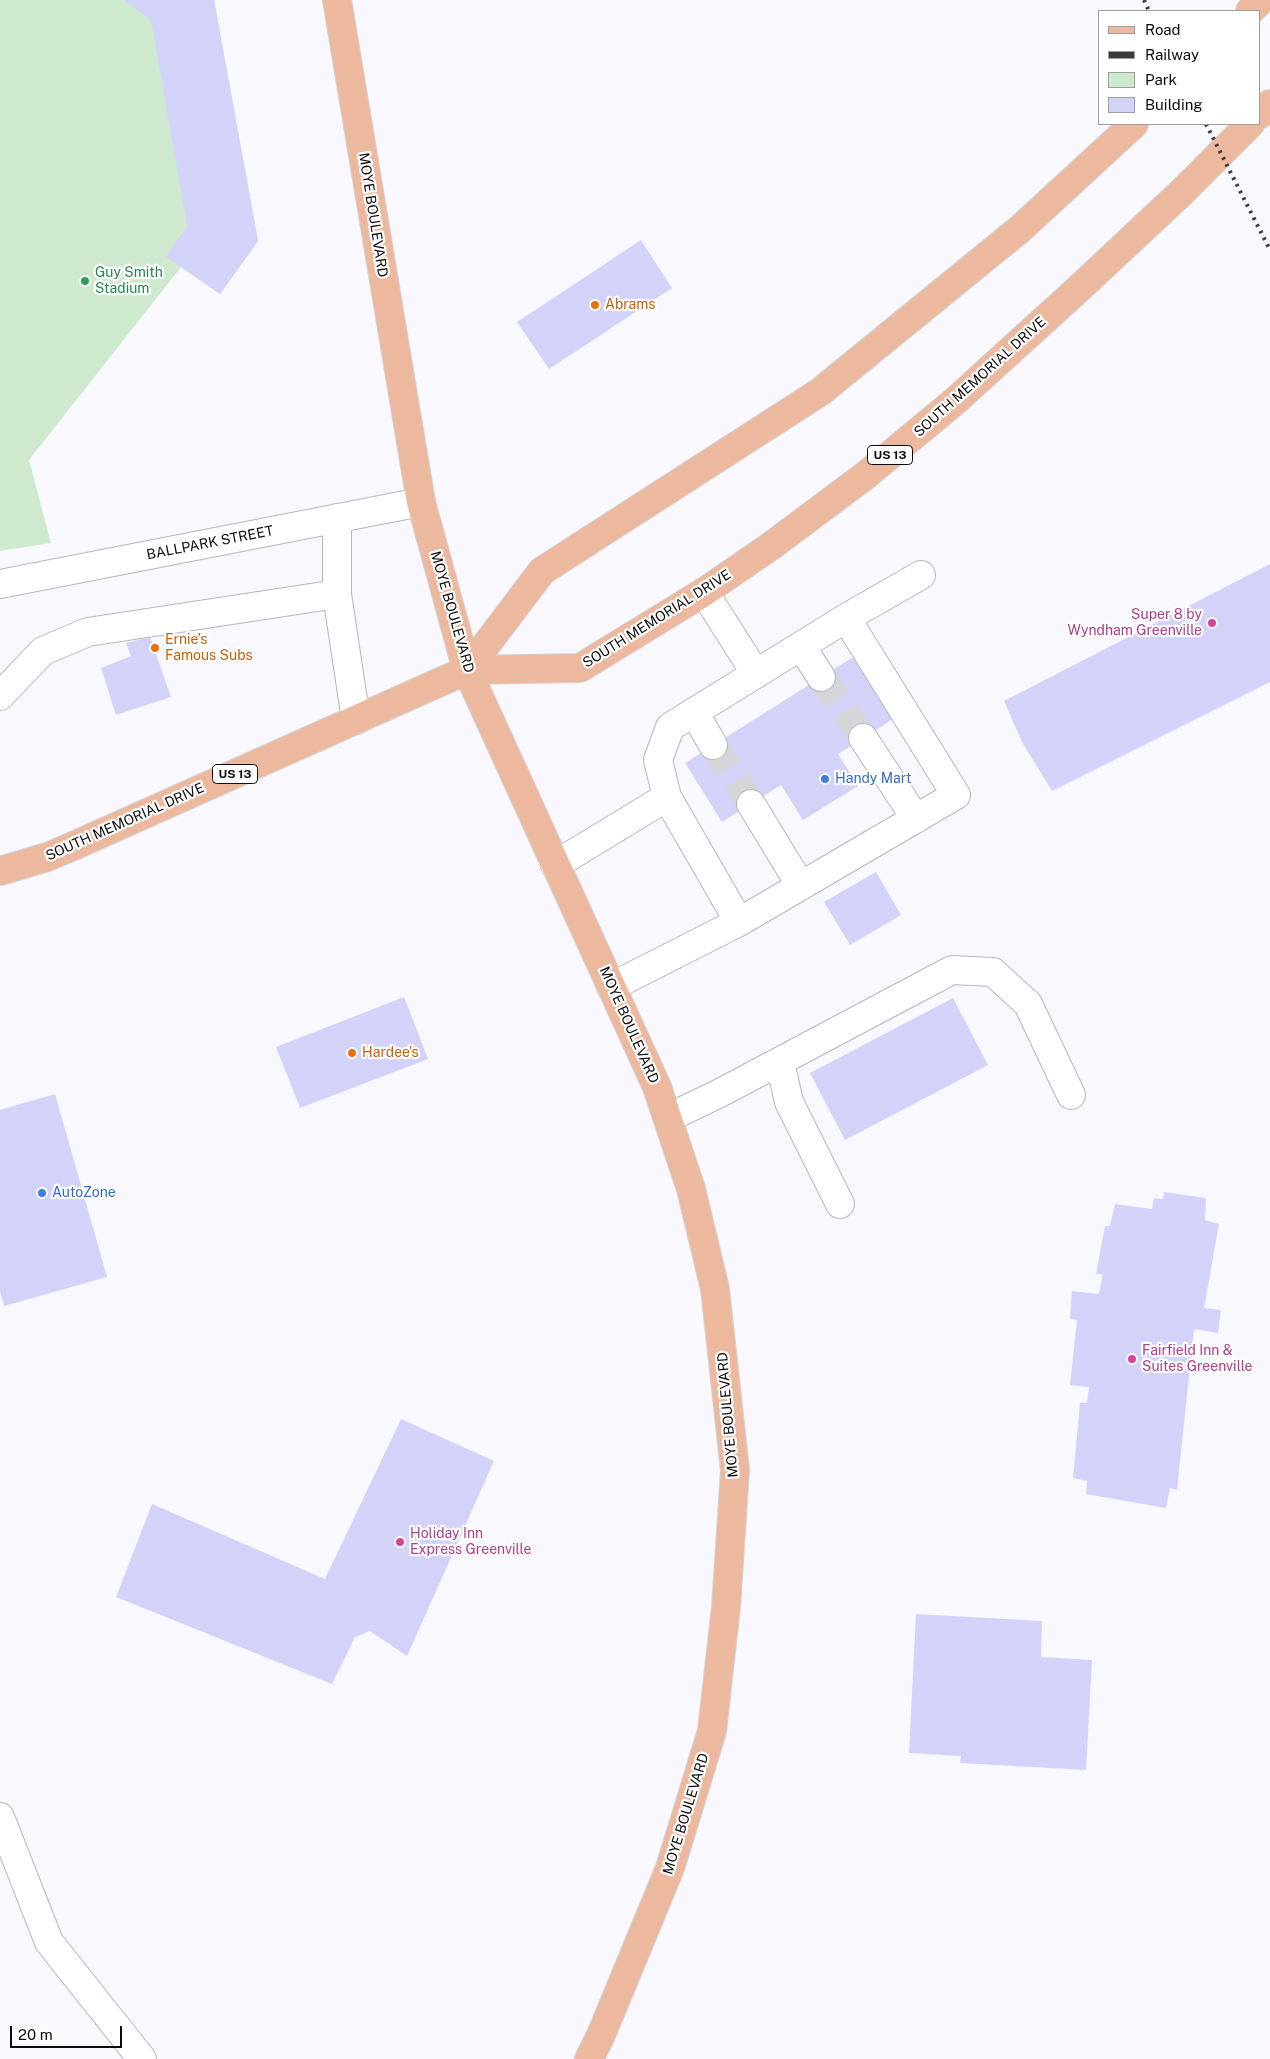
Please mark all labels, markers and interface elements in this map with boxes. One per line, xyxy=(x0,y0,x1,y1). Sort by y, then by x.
legend xyxy=(1098,10,1260,125)
text: Road xyxy=(1145,21,1181,38)
text: Railway xyxy=(1145,46,1199,63)
text: Park xyxy=(1145,71,1177,88)
text: Building xyxy=(1145,96,1203,113)
street label: MOYE BOULEVARD xyxy=(355,152,391,278)
place label: Guy Smith Stadium xyxy=(95,265,163,298)
marker: Guy Smith Stadium xyxy=(79,275,91,287)
place label: Abrams xyxy=(605,297,655,313)
marker: Abrams xyxy=(589,299,601,311)
street label: SOUTH MEMORIAL DRIVE xyxy=(911,313,1049,441)
road number: US 13 xyxy=(868,446,912,464)
street label: BALLPARK STREET xyxy=(145,522,275,564)
street label: MOYE BOULEVARD xyxy=(427,549,477,675)
street label: SOUTH MEMORIAL DRIVE xyxy=(580,566,734,672)
place label: Super 8 by Wyndham Greenville xyxy=(1068,607,1202,640)
marker: Super 8 by Wyndham Greenville xyxy=(1206,617,1218,629)
place label: Ernie’s Famous Subs xyxy=(165,632,253,664)
marker: Ernie’s Famous Subs xyxy=(149,642,161,654)
road number: US 13 xyxy=(212,764,258,784)
place label: Handy Mart xyxy=(835,771,912,787)
marker: Handy Mart xyxy=(819,773,831,785)
street label: SOUTH MEMORIAL DRIVE xyxy=(43,779,207,865)
street label: MOYE BOULEVARD xyxy=(596,964,662,1086)
place label: Hardee's xyxy=(362,1045,419,1061)
marker: Hardee's xyxy=(346,1047,358,1059)
place label: AutoZone xyxy=(52,1185,116,1201)
marker: AutoZone xyxy=(36,1187,48,1199)
place label: Fairfield Inn & Suites Greenville xyxy=(1142,1343,1252,1375)
street label: MOYE BOULEVARD xyxy=(714,1352,742,1478)
marker: Fairfield Inn & Suites Greenville xyxy=(1126,1353,1138,1365)
place label: Holiday Inn Express Greenville xyxy=(410,1526,531,1558)
marker: Holiday Inn Express Greenville xyxy=(394,1536,406,1548)
street label: MOYE BOULEVARD xyxy=(660,1751,712,1877)
scale bar xyxy=(12,2016,125,2048)
text: 20 m xyxy=(18,2026,53,2043)

